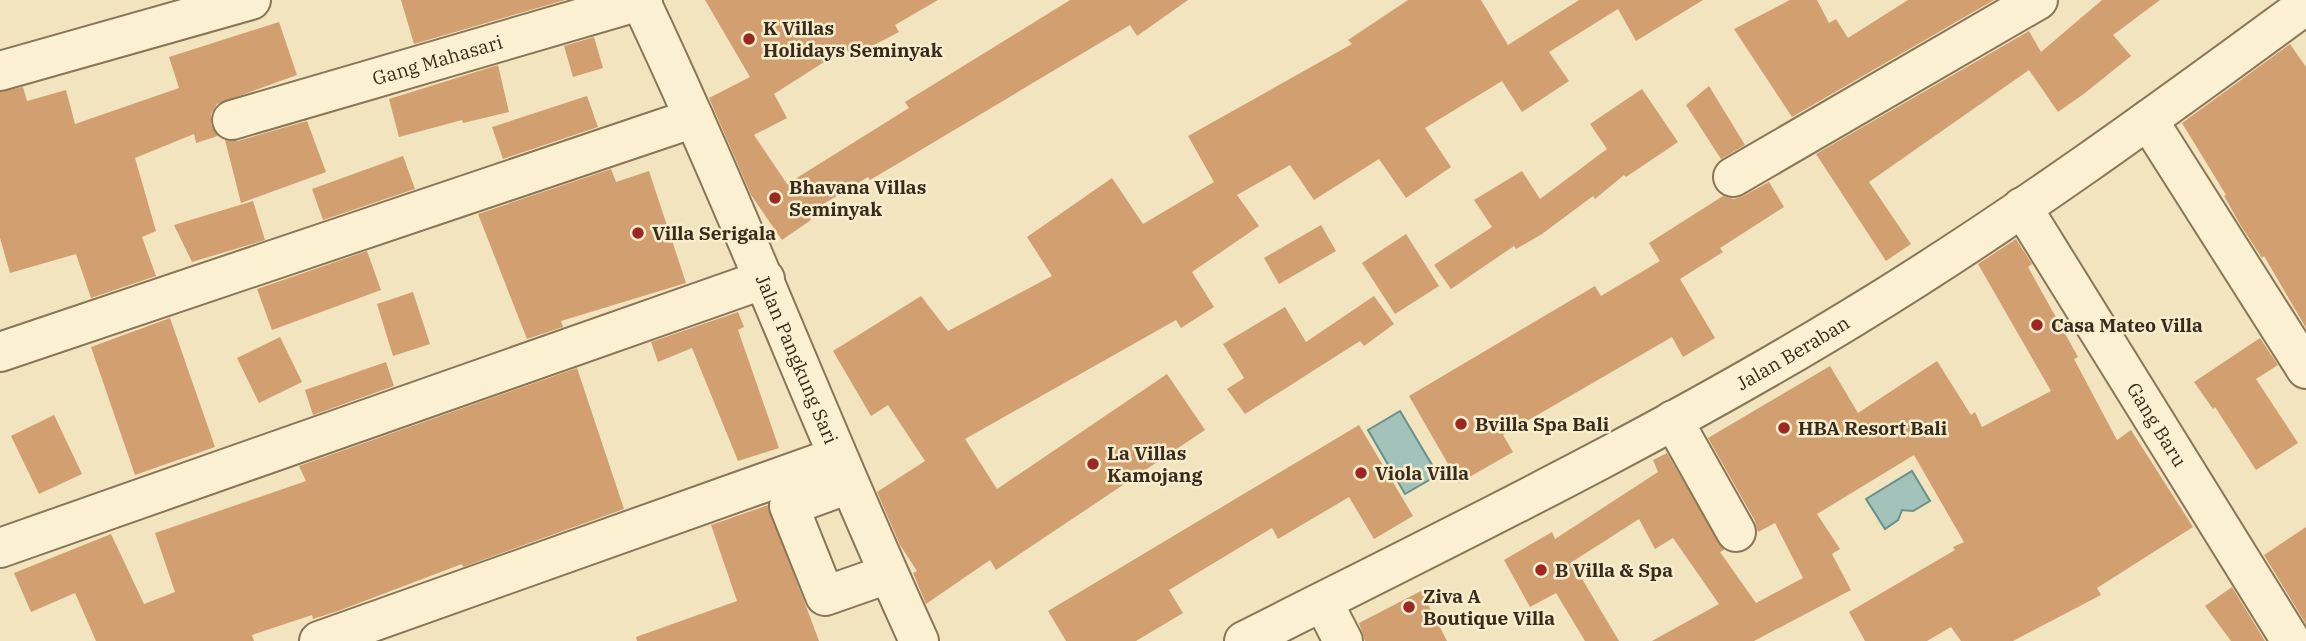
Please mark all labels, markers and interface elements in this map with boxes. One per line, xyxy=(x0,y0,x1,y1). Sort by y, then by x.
place label: K Villas Holidays Seminyak xyxy=(763,16,943,62)
street label: Gang Mahasari xyxy=(370,30,505,90)
marker: K Villas Holidays Seminyak xyxy=(741,31,757,47)
place label: Bhavana Villas Seminyak xyxy=(789,175,926,221)
marker: Bhavana Villas Seminyak xyxy=(767,190,783,206)
place label: Villa Serigala xyxy=(652,221,776,245)
marker: Villa Serigala xyxy=(630,225,646,241)
street label: Jalan Pangkung Sari xyxy=(751,271,843,448)
street label: Jalan Beraban xyxy=(1732,310,1854,395)
place label: Casa Mateo Villa xyxy=(2051,313,2203,337)
marker: Casa Mateo Villa xyxy=(2029,317,2045,333)
street label: Gang Baru xyxy=(2122,378,2192,471)
place label: Bvilla Spa Bali xyxy=(1475,412,1609,436)
marker: Bvilla Spa Bali xyxy=(1453,416,1469,432)
place label: HBA Resort Bali xyxy=(1798,416,1947,440)
marker: HBA Resort Bali xyxy=(1776,420,1792,436)
place label: La Villas Kamojang xyxy=(1107,441,1202,487)
marker: La Villas Kamojang xyxy=(1085,456,1101,472)
place label: Viola Villa xyxy=(1375,461,1469,485)
marker: Viola Villa xyxy=(1353,465,1369,481)
place label: B Villa & Spa xyxy=(1555,558,1673,582)
marker: B Villa & Spa xyxy=(1533,562,1549,578)
place label: Ziva A Boutique Villa xyxy=(1423,584,1555,630)
marker: Ziva A Boutique Villa xyxy=(1401,599,1417,615)

